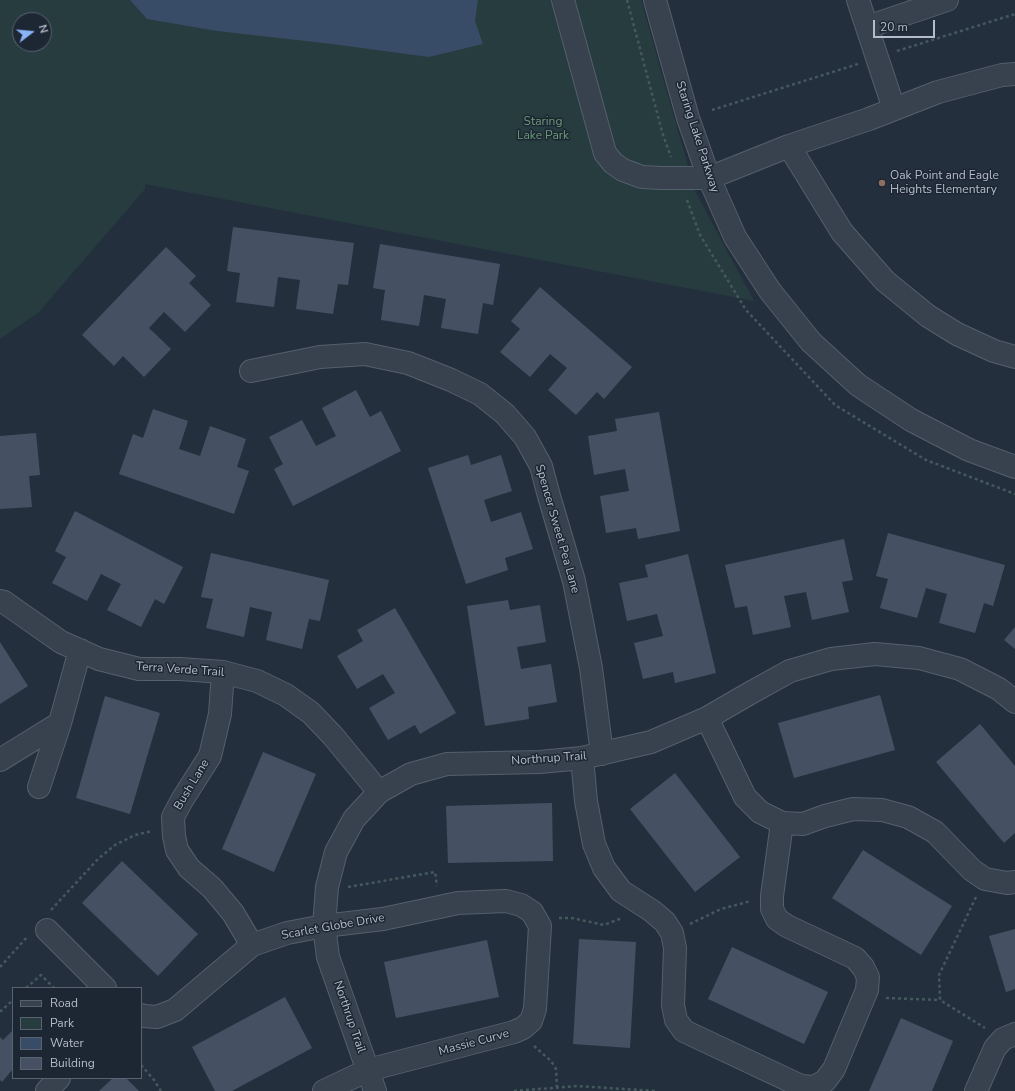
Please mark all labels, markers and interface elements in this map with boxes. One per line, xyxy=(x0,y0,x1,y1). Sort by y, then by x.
north arrow xyxy=(12,12,52,52)
scale bar xyxy=(875,12,937,38)
text: 20 m xyxy=(880,19,908,35)
text: N xyxy=(35,23,51,35)
street label: Staring Lake Parkway xyxy=(672,79,722,195)
park label: Staring Lake Park xyxy=(517,115,569,143)
place label: Oak Point and Eagle Heights Elementary xyxy=(890,169,999,197)
marker: Oak Point and Eagle Heights Elementary xyxy=(877,178,887,188)
street label: Spencer Sweet Pea Lane xyxy=(532,463,582,595)
street label: Terra Verde Trail xyxy=(135,660,225,680)
street label: Northrup Trail xyxy=(511,749,587,769)
street label: Bush Lane xyxy=(171,757,213,813)
street label: Scarlet Globe Drive xyxy=(280,911,386,943)
street label: Northrup Trail xyxy=(330,979,368,1055)
legend xyxy=(12,987,142,1079)
text: Road xyxy=(50,995,78,1011)
text: Park xyxy=(50,1015,74,1031)
street label: Massie Curve xyxy=(437,1027,511,1059)
text: Water xyxy=(50,1035,84,1051)
text: Building xyxy=(50,1055,95,1071)

